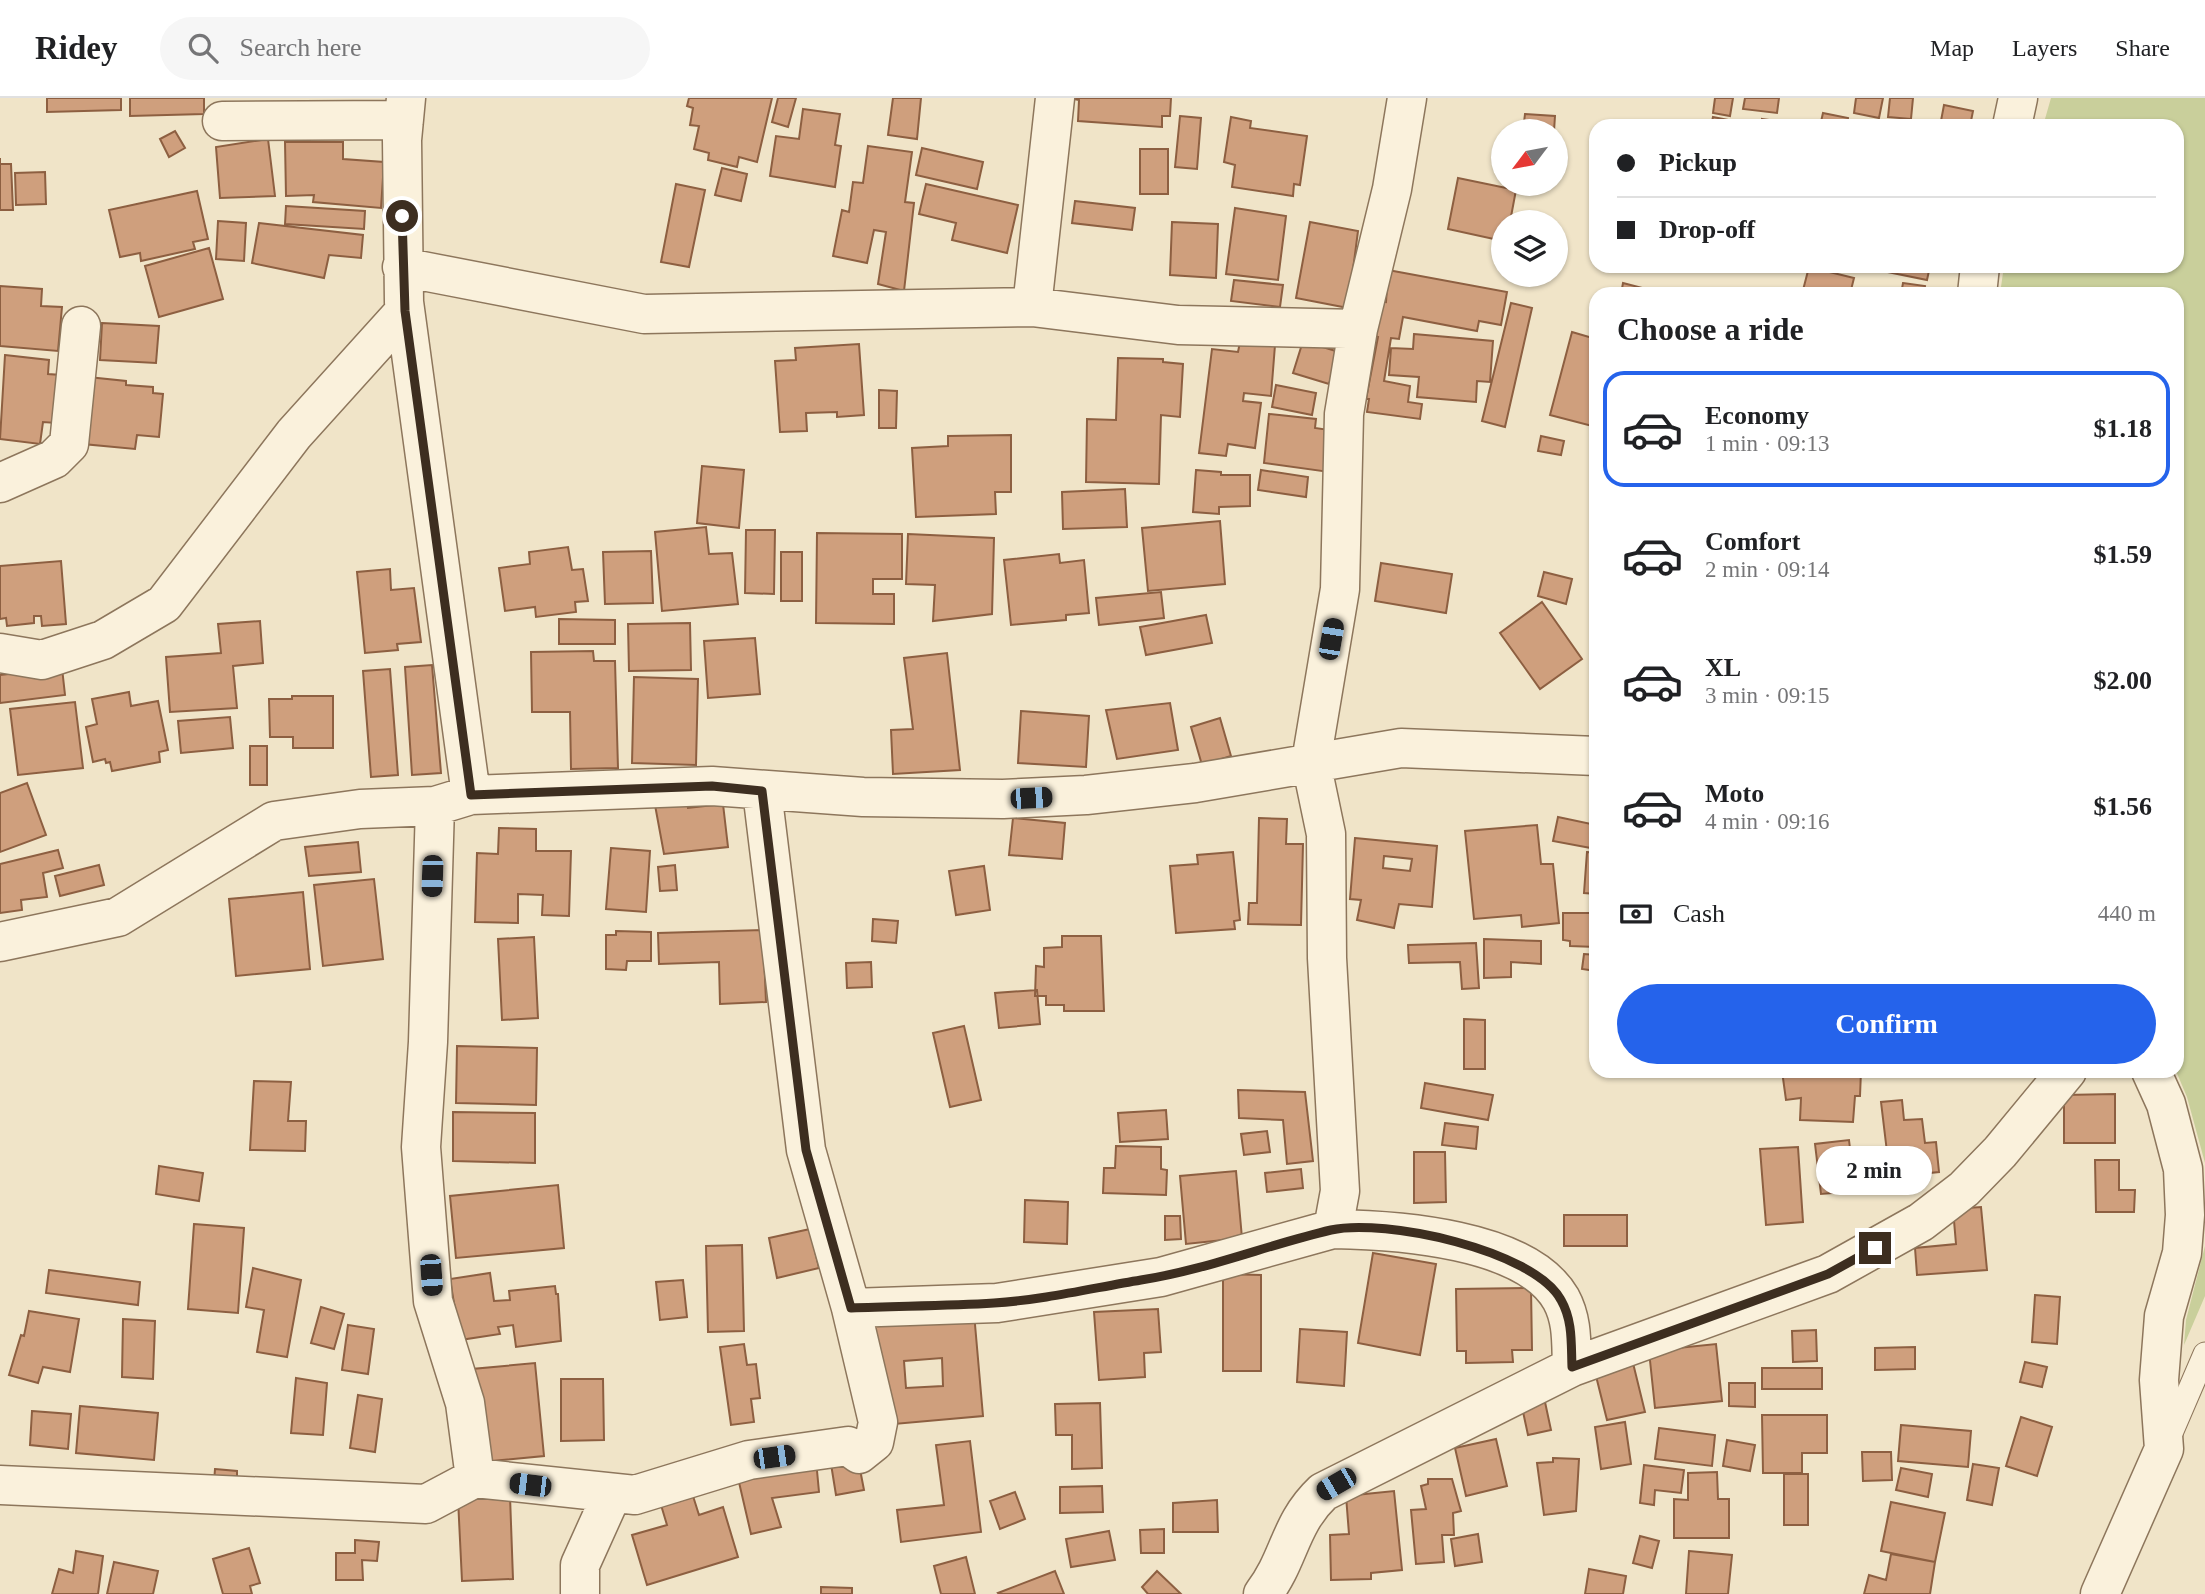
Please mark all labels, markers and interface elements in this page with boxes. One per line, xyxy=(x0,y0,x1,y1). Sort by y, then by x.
search box xyxy=(160,17,650,80)
icon: search xyxy=(184,29,222,67)
text: Ridey xyxy=(35,30,118,66)
text: Search here xyxy=(240,33,361,62)
text: Map xyxy=(1930,35,1974,61)
text: Layers xyxy=(2012,35,2077,61)
text: Share xyxy=(2115,35,2170,61)
north arrow xyxy=(1491,119,1568,196)
map controls xyxy=(1491,119,1568,287)
text: Pickup xyxy=(1659,148,1737,177)
route start xyxy=(386,200,418,232)
button: layers xyxy=(1491,210,1568,287)
text: Drop-off xyxy=(1659,215,1755,244)
text: Choose a ride xyxy=(1617,311,1804,347)
icon: car xyxy=(1621,398,1684,461)
text: Economy xyxy=(1705,401,1809,430)
text: $1.18 xyxy=(2094,414,2152,443)
text: 1 min · 09:13 xyxy=(1705,431,1830,456)
icon: car xyxy=(1621,524,1684,587)
text: Comfort xyxy=(1705,527,1800,556)
text: $1.59 xyxy=(2094,540,2152,569)
text: 2 min · 09:14 xyxy=(1705,557,1830,582)
car xyxy=(1318,616,1345,662)
icon: car xyxy=(1621,650,1684,713)
text: XL xyxy=(1705,653,1741,682)
text: $2.00 xyxy=(2094,666,2152,695)
text: 3 min · 09:15 xyxy=(1705,683,1830,708)
icon: car xyxy=(1621,776,1684,839)
text: Moto xyxy=(1705,779,1764,808)
car xyxy=(1010,786,1053,810)
text: $1.56 xyxy=(2094,792,2152,821)
text: 4 min · 09:16 xyxy=(1705,809,1830,834)
car xyxy=(421,855,444,897)
icon: cash xyxy=(1617,895,1655,933)
text: Cash xyxy=(1673,899,1725,928)
text: 440 m xyxy=(2098,901,2156,926)
button: Confirm xyxy=(1617,984,2156,1064)
callout: 2 min xyxy=(1817,1146,1933,1196)
text: 2 min xyxy=(1846,1158,1902,1183)
route end xyxy=(1859,1232,1891,1264)
car xyxy=(420,1253,443,1297)
car xyxy=(752,1444,797,1470)
car xyxy=(1313,1464,1360,1504)
car xyxy=(508,1472,553,1498)

